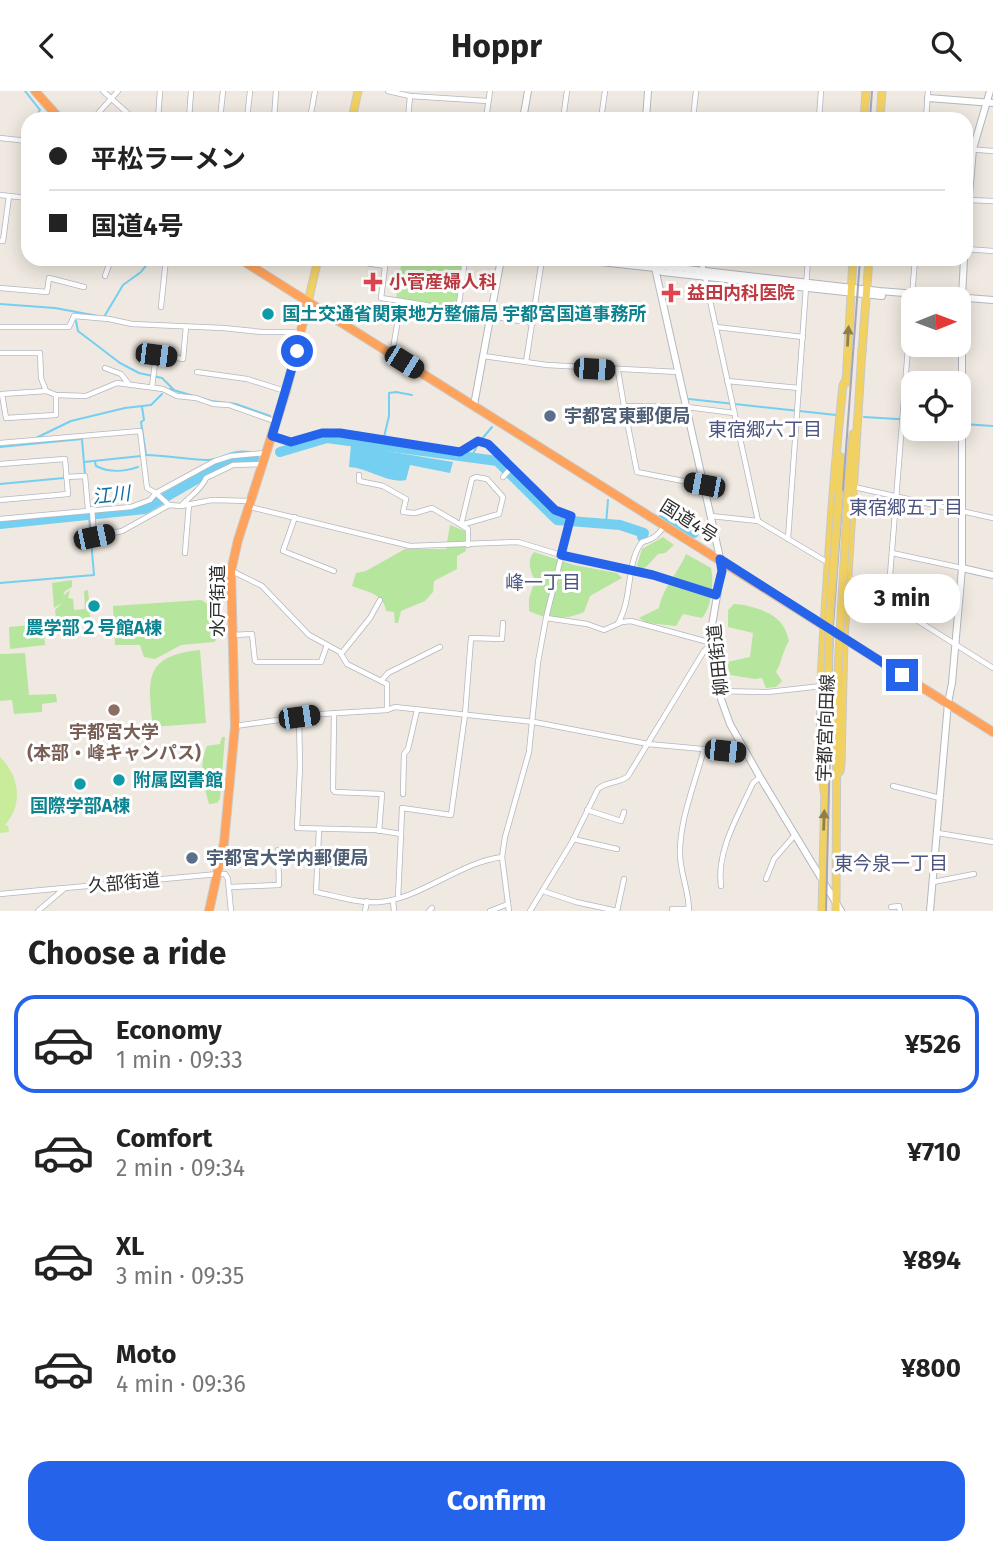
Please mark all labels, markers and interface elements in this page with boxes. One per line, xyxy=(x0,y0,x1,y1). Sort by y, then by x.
icon: back xyxy=(28,27,66,65)
text: Hoppr xyxy=(451,27,542,65)
icon: search xyxy=(927,27,965,65)
text: 平松ラーメン xyxy=(91,144,246,175)
text: 国道4号 xyxy=(91,211,184,242)
place label: 小菅産婦人科 xyxy=(389,271,497,293)
marker: 小菅産婦人科 xyxy=(363,272,383,292)
place label: 益田内科医院 xyxy=(687,282,795,304)
marker: 益田内科医院 xyxy=(661,283,681,303)
north arrow xyxy=(901,287,971,357)
map controls xyxy=(901,287,971,441)
place label: 国土交通省関東地方整備局 宇都宮国道事務所 xyxy=(282,303,646,325)
marker: 国土交通省関東地方整備局 宇都宮国道事務所 xyxy=(260,306,276,322)
one-way arrow xyxy=(843,325,854,347)
route start xyxy=(281,335,313,367)
car xyxy=(134,342,179,368)
car xyxy=(381,342,428,382)
car xyxy=(573,357,616,381)
button: locate xyxy=(901,371,971,441)
place label: 宇都宮東郵便局 xyxy=(564,405,690,427)
marker: 宇都宮東郵便局 xyxy=(542,408,558,424)
district label: 東宿郷六丁目 xyxy=(708,418,822,441)
car xyxy=(682,471,727,499)
water label: 江川 xyxy=(91,481,133,508)
street label: 国道4号 xyxy=(656,495,722,547)
district label: 東宿郷五丁目 xyxy=(849,496,963,519)
car xyxy=(72,522,117,552)
street label: 水戸街道 xyxy=(207,565,229,637)
district label: 峰一丁目 xyxy=(505,571,581,594)
callout: 3 min xyxy=(844,573,960,623)
text: 3 min xyxy=(874,584,930,612)
marker: 農学部２号館A棟 xyxy=(86,598,102,614)
place label: 農学部２号館A棟 xyxy=(26,617,162,639)
street label: 柳田街道 xyxy=(703,623,733,697)
route end xyxy=(886,659,918,691)
street label: 宇都宮向田線 xyxy=(813,674,839,782)
marker: 宇都宮大学 (本部・峰キャンパス) xyxy=(106,702,122,718)
car xyxy=(277,704,322,730)
place label: 宇都宮大学 (本部・峰キャンパス) xyxy=(27,721,201,764)
car xyxy=(704,738,747,764)
place label: 附属図書館 xyxy=(133,769,223,791)
marker: 附属図書館 xyxy=(111,772,127,788)
marker: 国際学部A棟 xyxy=(72,776,88,792)
place label: 国際学部A棟 xyxy=(30,795,130,817)
one-way arrow xyxy=(818,809,829,831)
place label: 宇都宮大学内郵便局 xyxy=(206,847,368,869)
marker: 宇都宮大学内郵便局 xyxy=(184,850,200,866)
district label: 東今泉一丁目 xyxy=(834,852,948,875)
street label: 久部街道 xyxy=(87,869,161,897)
text: Choose a ride xyxy=(28,934,226,972)
icon: car xyxy=(32,1013,95,1076)
text: Economy xyxy=(116,1015,222,1046)
text: ¥526 xyxy=(905,1029,961,1060)
text: 1 min · 09:33 xyxy=(116,1046,243,1074)
icon: car xyxy=(32,1121,95,1184)
text: Comfort xyxy=(116,1123,212,1154)
text: ¥710 xyxy=(907,1137,961,1168)
text: 2 min · 09:34 xyxy=(116,1154,245,1182)
icon: car xyxy=(32,1229,95,1292)
text: XL xyxy=(116,1231,144,1262)
text: ¥894 xyxy=(903,1245,961,1276)
text: 3 min · 09:35 xyxy=(116,1262,244,1290)
icon: car xyxy=(32,1337,95,1400)
text: Moto xyxy=(116,1339,176,1370)
text: ¥800 xyxy=(901,1353,961,1384)
text: 4 min · 09:36 xyxy=(116,1370,246,1398)
button: Confirm xyxy=(28,1461,965,1541)

